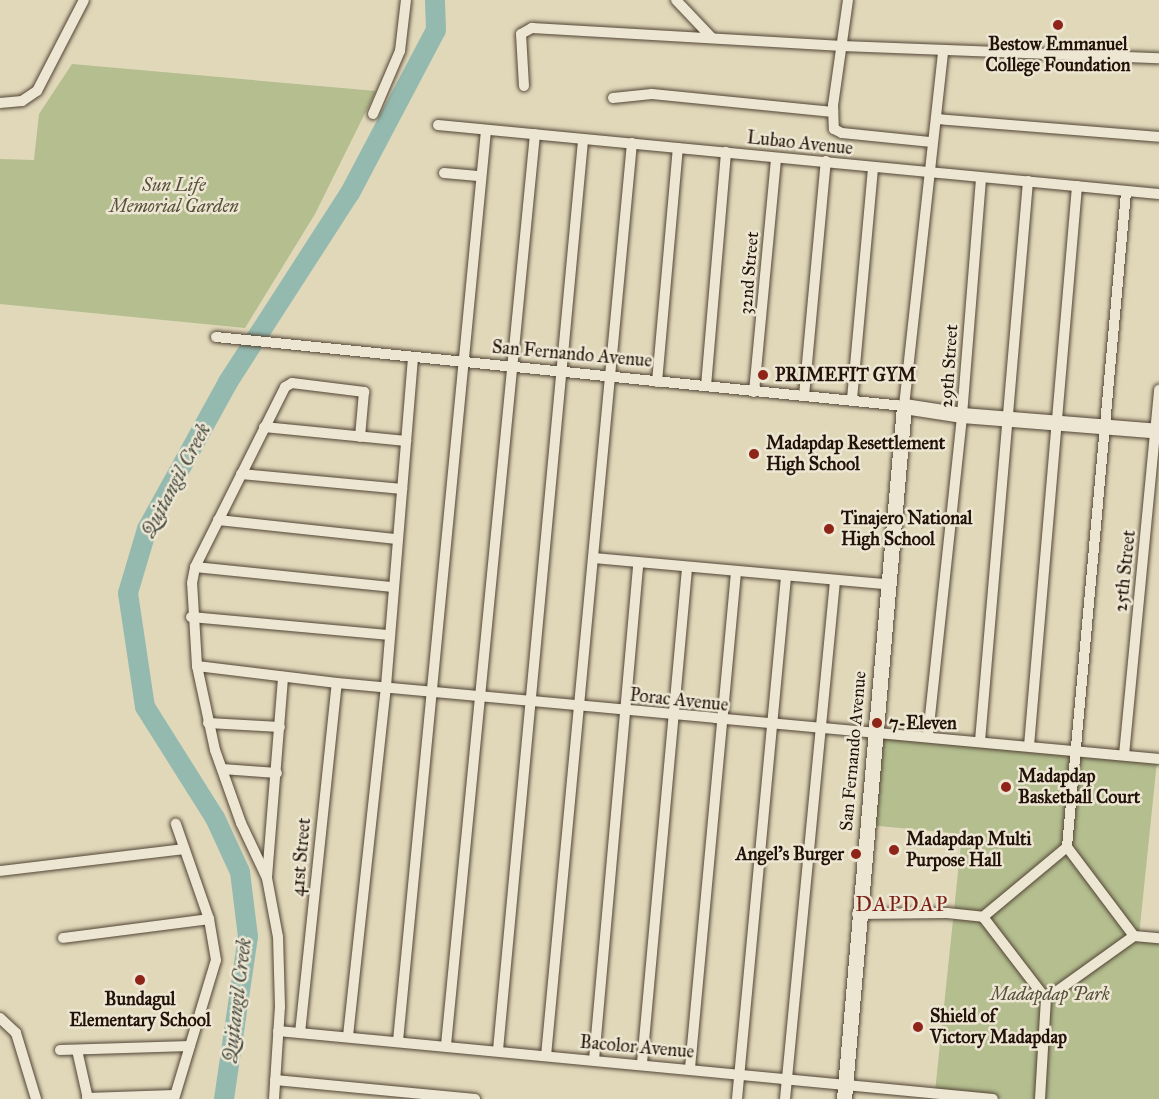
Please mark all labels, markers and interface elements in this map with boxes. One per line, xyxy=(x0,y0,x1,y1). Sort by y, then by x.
marker: Bestow Emmanuel College Foundation xyxy=(1051,18,1065,32)
place label: Bestow Emmanuel College Foundation xyxy=(985,34,1131,76)
street label: Lubao Avenue xyxy=(746,127,854,159)
park label: Sun Life Memorial Garden xyxy=(109,175,239,218)
street label: 32nd Street xyxy=(735,230,763,316)
street label: 29th Street xyxy=(935,324,963,408)
street label: San Fernando Avenue xyxy=(491,336,653,372)
place label: PRIMEFIT GYM xyxy=(775,364,916,386)
marker: PRIMEFIT GYM xyxy=(756,368,770,382)
water label: Quitangil Creek xyxy=(136,419,216,541)
place label: Madapdap Resettlement High School xyxy=(766,433,945,476)
marker: Madapdap Resettlement High School xyxy=(747,447,761,461)
place label: Tinajero National High School xyxy=(841,508,972,550)
marker: Tinajero National High School xyxy=(822,522,836,536)
street label: 25th Street xyxy=(1110,529,1140,613)
street label: San Fernando Avenue xyxy=(835,670,871,832)
street label: Porac Avenue xyxy=(629,684,729,716)
place label: 7-Eleven xyxy=(889,712,957,734)
marker: 7-Eleven xyxy=(870,716,884,730)
place label: Madapdap Basketball Court xyxy=(1018,766,1140,808)
marker: Madapdap Basketball Court xyxy=(999,780,1013,794)
street label: 41st Street xyxy=(287,817,315,897)
place label: Madapdap Multi Purpose Hall xyxy=(906,829,1031,872)
place label: Angel's Burger xyxy=(736,843,844,865)
marker: Madapdap Multi Purpose Hall xyxy=(887,843,901,857)
marker: Angel's Burger xyxy=(849,847,863,861)
district label: DAPDAP xyxy=(855,891,949,917)
water label: Quitangil Creek xyxy=(217,937,257,1063)
marker: Bundagul Elementary School xyxy=(133,973,147,987)
park label: Madapdap Park xyxy=(990,983,1110,1005)
place label: Bundagul Elementary School xyxy=(69,989,211,1032)
place label: Shield of Victory Madapdap xyxy=(930,1006,1067,1048)
marker: Shield of Victory Madapdap xyxy=(911,1020,925,1034)
street label: Bacolor Avenue xyxy=(579,1031,695,1063)

